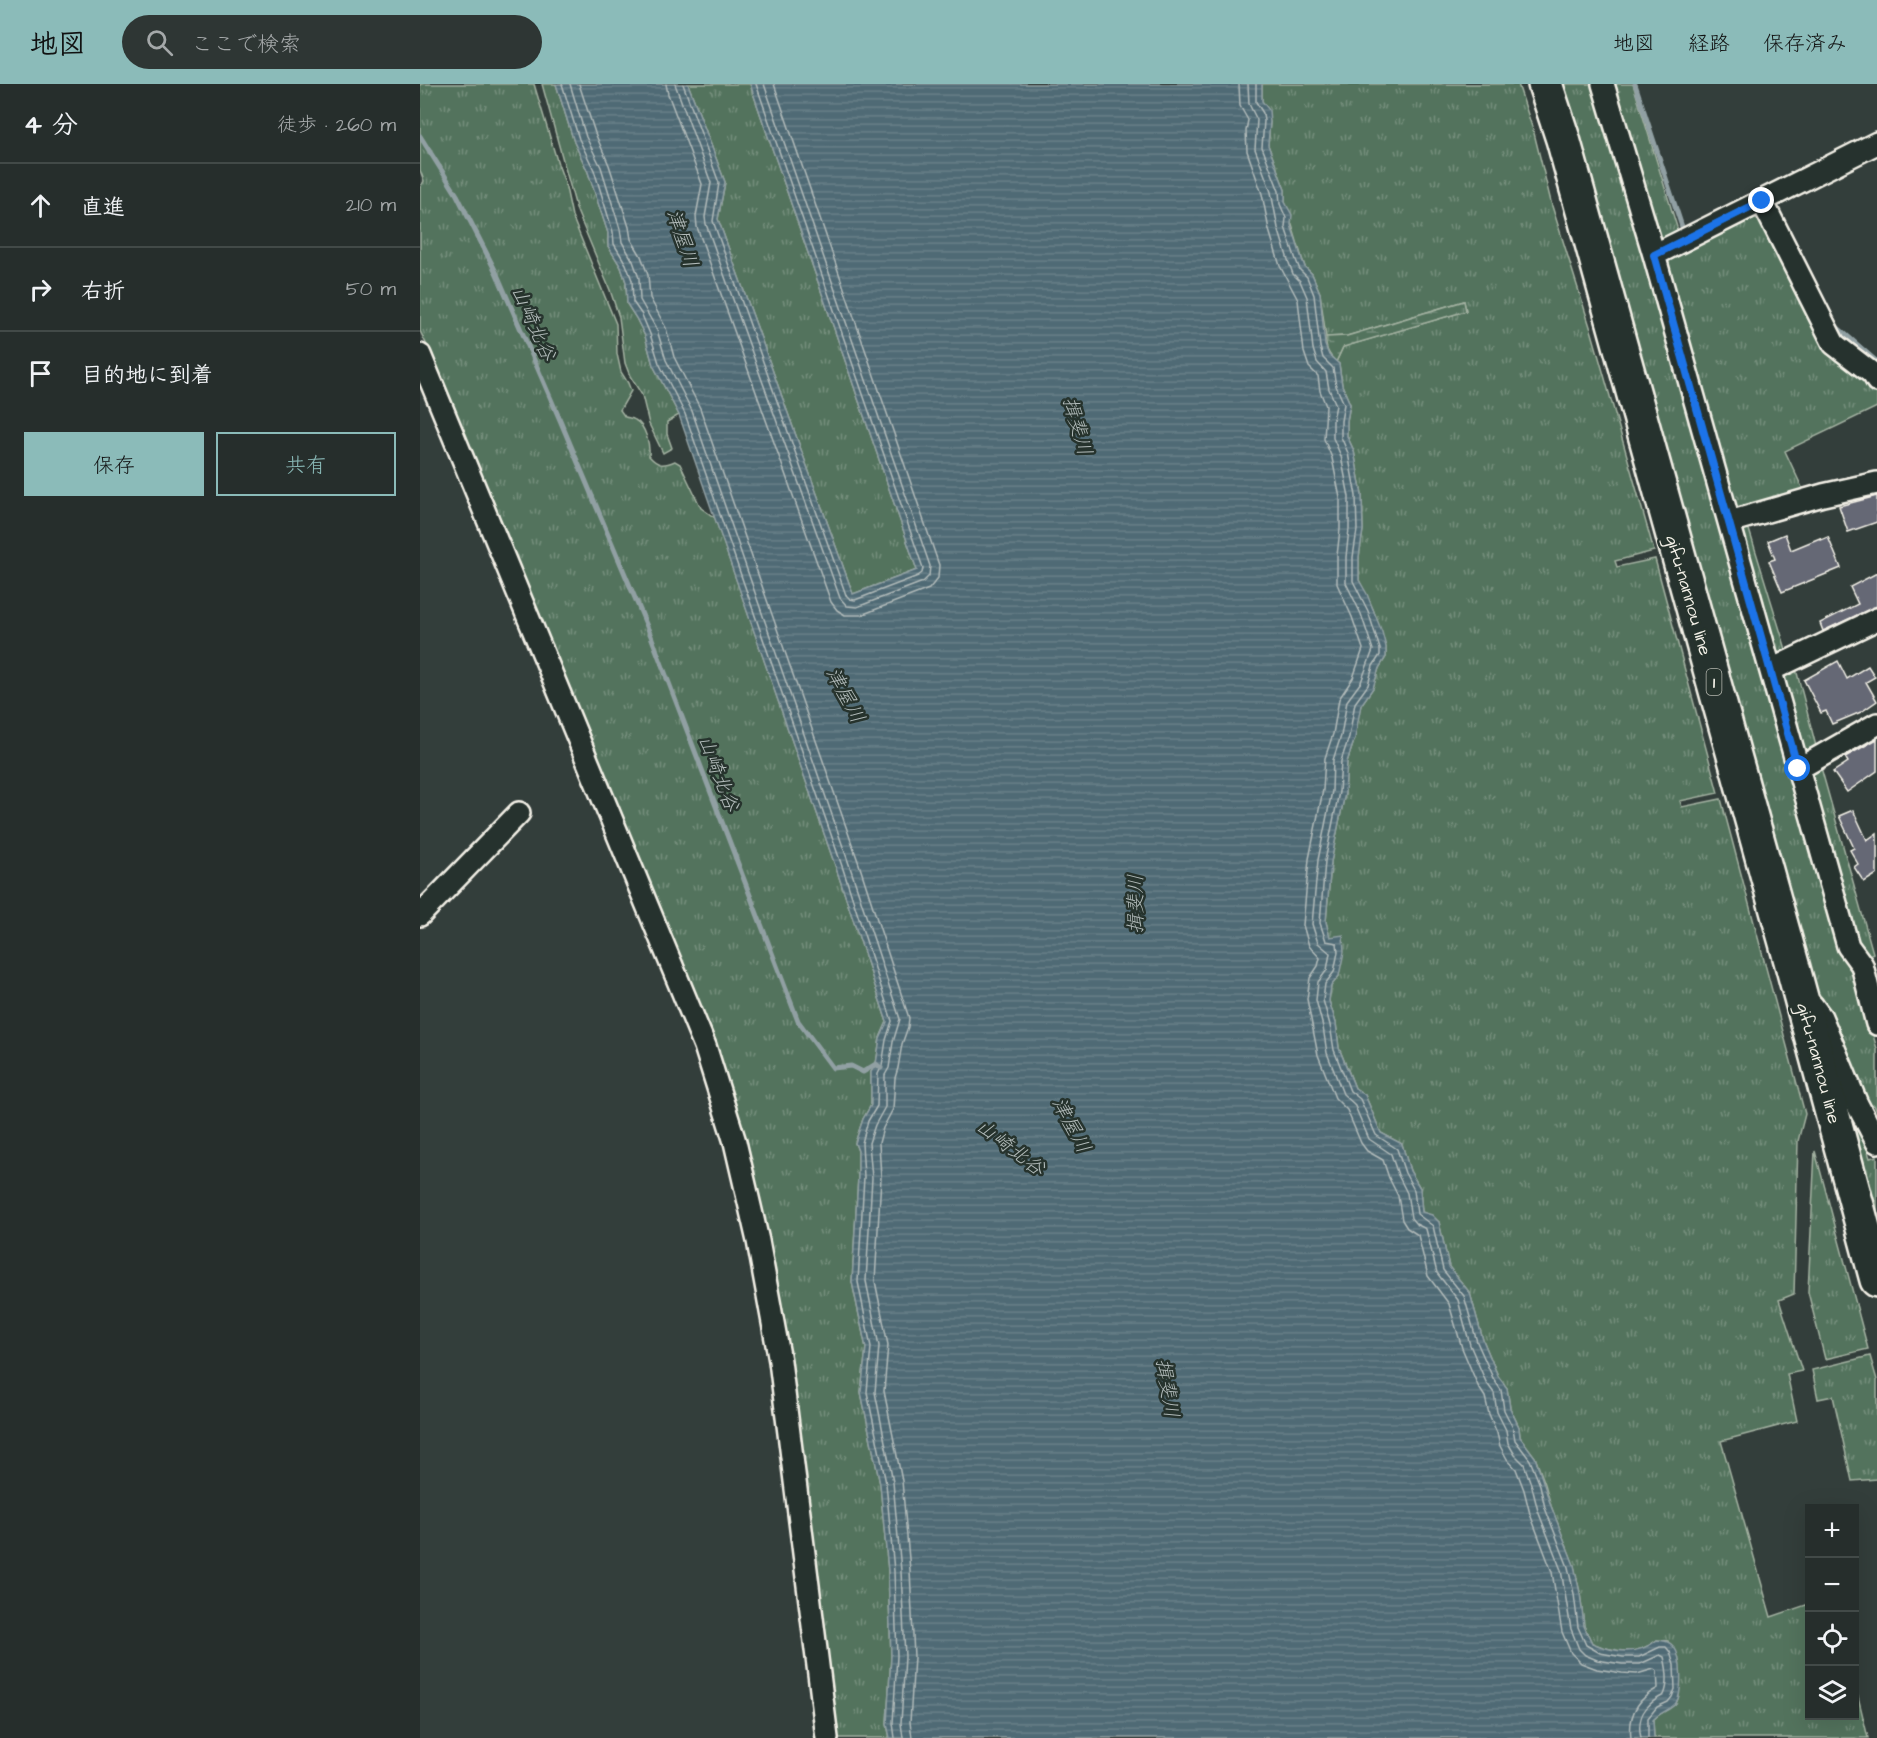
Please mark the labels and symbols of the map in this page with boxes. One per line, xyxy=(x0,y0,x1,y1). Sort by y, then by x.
route end xyxy=(1748,187,1774,213)
water label: 津屋川 xyxy=(659,205,705,271)
water label: 山崎北谷 xyxy=(504,281,563,367)
water label: 揖斐川 xyxy=(1055,394,1099,459)
street label: gifu-nannou line xyxy=(1658,532,1718,659)
water label: 津屋川 xyxy=(819,662,872,729)
road number: 1 xyxy=(1706,669,1722,695)
water label: 山崎北谷 xyxy=(691,731,746,817)
route start xyxy=(1784,755,1810,781)
water label: 揖斐川 xyxy=(1122,874,1150,934)
street label: gifu-nannou line xyxy=(1789,1000,1847,1127)
water label: 津屋川 xyxy=(1045,1092,1098,1159)
water label: 山崎北谷 xyxy=(970,1113,1052,1184)
water label: 揖斐川 xyxy=(1148,1356,1186,1420)

